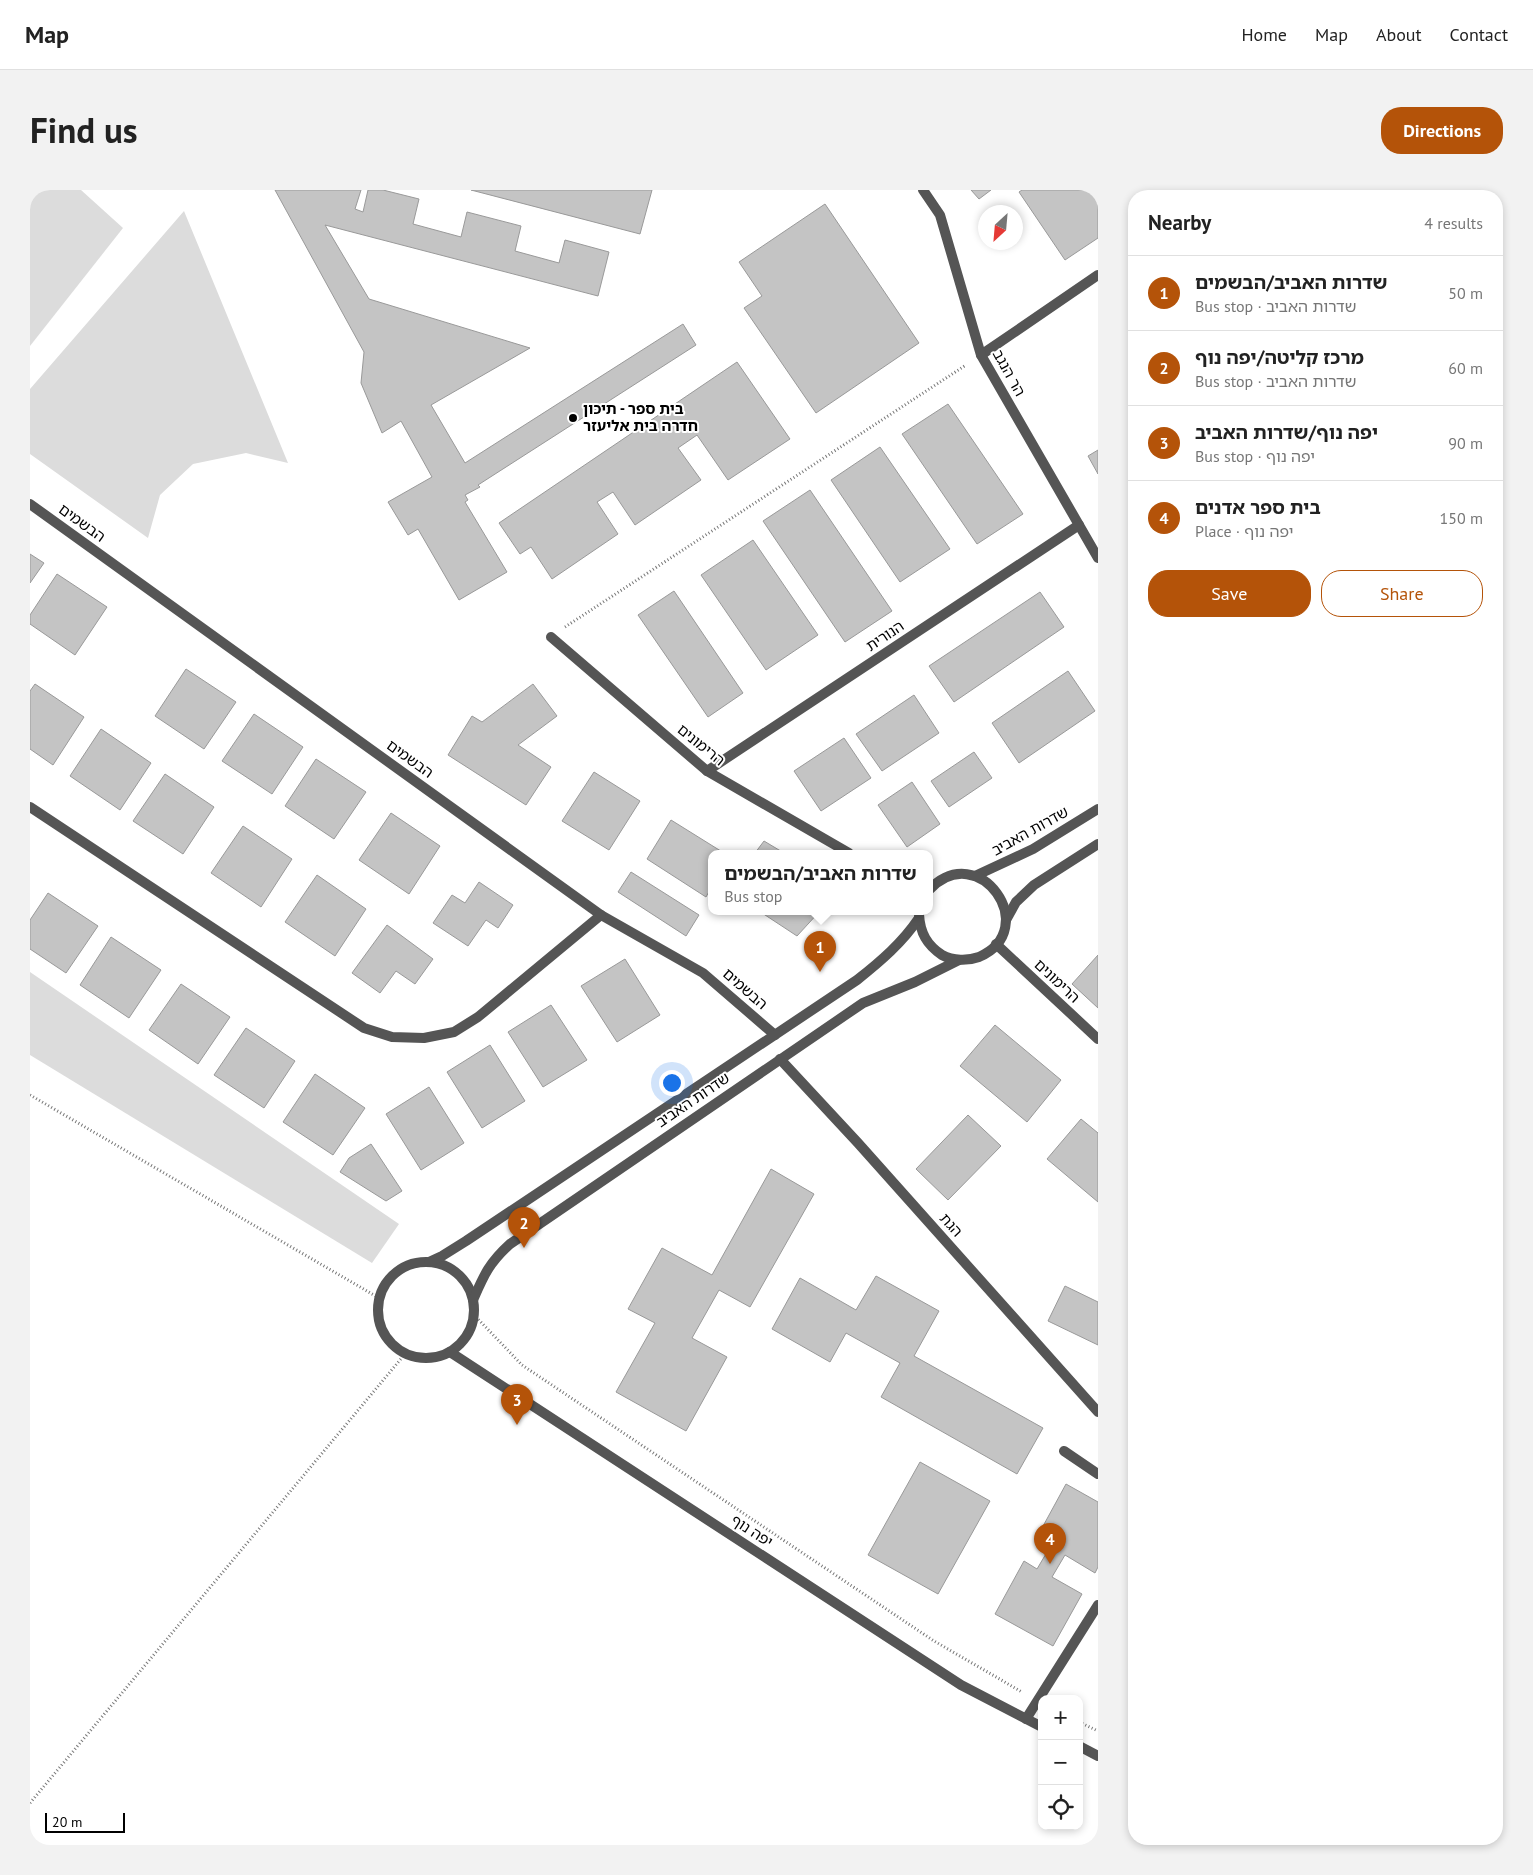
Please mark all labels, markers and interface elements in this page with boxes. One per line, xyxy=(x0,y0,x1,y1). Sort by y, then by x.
text: Map xyxy=(25,19,69,50)
text: Home xyxy=(1241,23,1287,46)
text: Map xyxy=(1315,23,1348,46)
text: About xyxy=(1376,23,1422,46)
text: Contact xyxy=(1450,23,1508,46)
text: Find us xyxy=(30,107,138,153)
button: Directions xyxy=(1381,107,1503,154)
north arrow xyxy=(978,205,1023,250)
text: Nearby xyxy=(1148,209,1211,236)
text: 4 results xyxy=(1424,213,1483,233)
text: שדרות האביב/הבשמים xyxy=(1195,270,1387,294)
text: 1 xyxy=(1159,283,1169,303)
text: 50 m xyxy=(1448,283,1483,303)
text: Bus stop · שדרות האביב xyxy=(1195,296,1356,316)
text: מרכז קליטה/יפה נוף xyxy=(1195,345,1364,369)
street label: הר הנגב xyxy=(989,346,1030,399)
text: 2 xyxy=(1159,358,1169,378)
text: 60 m xyxy=(1448,358,1483,378)
text: Bus stop · שדרות האביב xyxy=(1195,371,1356,391)
place label: בית ספר - תיכון חדרה בית אליעזר xyxy=(583,399,698,435)
marker: בית ספר - תיכון חדרה בית אליעזר xyxy=(567,412,579,424)
text: יפה נוף/שדרות האביב xyxy=(1195,420,1378,444)
text: 3 xyxy=(1159,433,1169,453)
text: 90 m xyxy=(1448,433,1483,453)
text: Bus stop · יפה נוף xyxy=(1195,446,1315,466)
text: בית ספר אדנים xyxy=(1195,495,1321,519)
street label: הבשמים xyxy=(55,499,109,546)
text: 4 xyxy=(1159,508,1169,528)
text: 150 m xyxy=(1440,508,1483,528)
text: Place · יפה נוף xyxy=(1195,521,1293,541)
button: Save xyxy=(1148,570,1311,617)
button: Share xyxy=(1321,570,1483,617)
street label: הנורית xyxy=(862,616,907,655)
street label: הרימונים xyxy=(674,720,729,770)
street label: הבשמים xyxy=(383,735,437,782)
street label: שדרות האביב xyxy=(988,802,1071,859)
popup xyxy=(708,850,933,915)
text: שדרות האביב/הבשמים xyxy=(724,861,917,885)
text: Bus stop xyxy=(724,886,782,906)
pin: 1 xyxy=(804,931,836,972)
street label: הרימונים xyxy=(1030,955,1084,1007)
street label: הבשמים xyxy=(719,964,772,1013)
street label: שדרות האביב xyxy=(652,1068,733,1131)
your location xyxy=(659,1070,685,1096)
pin: 2 xyxy=(508,1207,540,1248)
street label: הגת xyxy=(936,1209,967,1240)
pin: 3 xyxy=(501,1384,533,1425)
street label: יפה נוף xyxy=(728,1510,777,1551)
pin: 4 xyxy=(1034,1523,1066,1564)
map controls xyxy=(1038,1695,1083,1830)
button: + xyxy=(1038,1695,1083,1740)
button: − xyxy=(1038,1740,1083,1785)
button: locate xyxy=(1038,1785,1083,1830)
scale bar xyxy=(45,1810,125,1833)
text: 20 m xyxy=(52,1813,82,1831)

